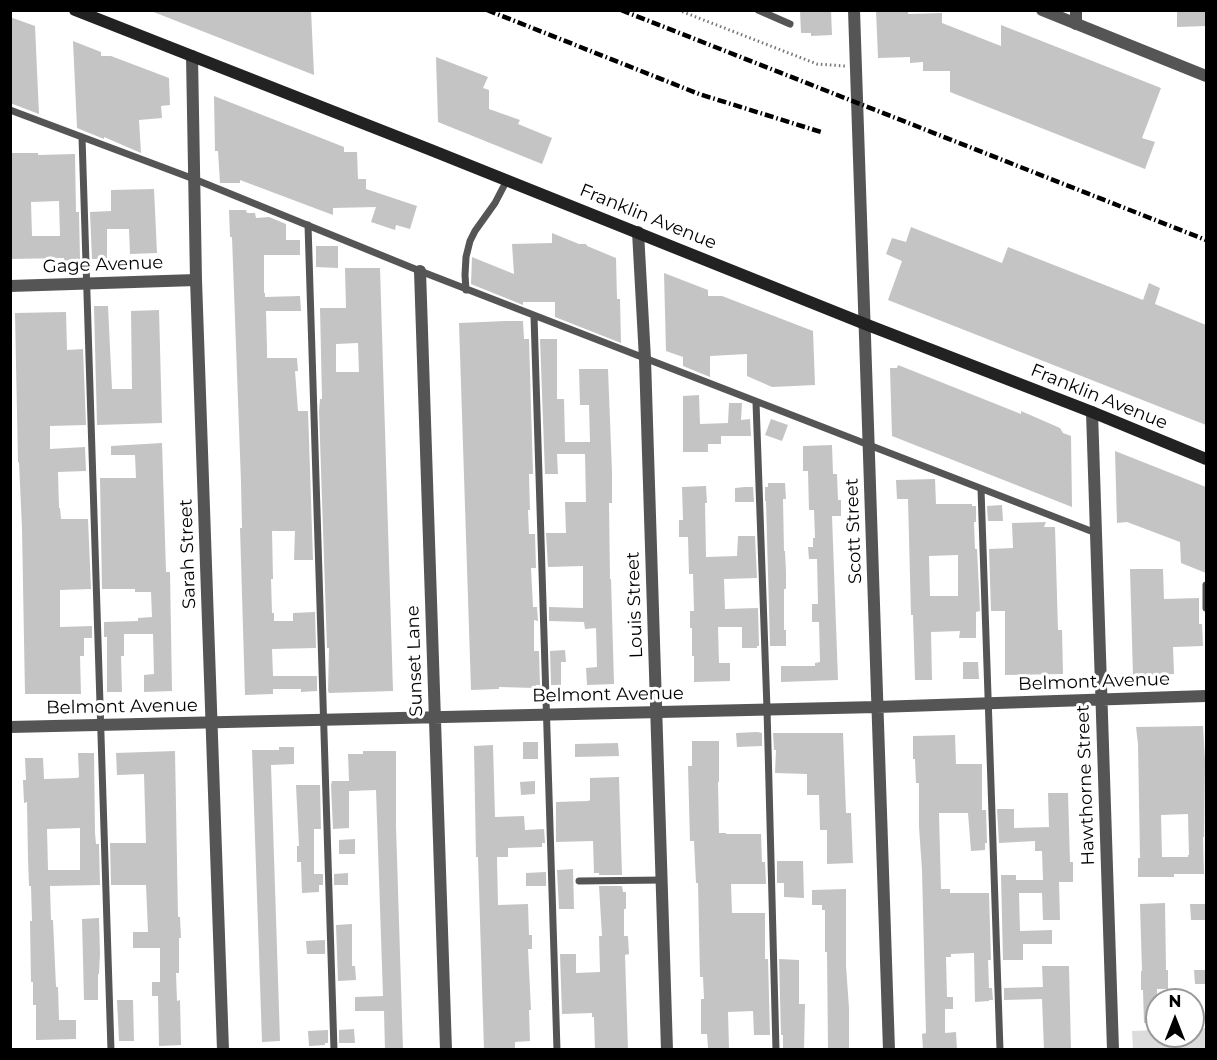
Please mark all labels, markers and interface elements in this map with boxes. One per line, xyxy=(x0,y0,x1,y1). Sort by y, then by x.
street label: Franklin Avenue xyxy=(576,180,720,254)
street label: Gage Avenue xyxy=(42,252,164,278)
street label: Franklin Avenue xyxy=(1027,360,1171,434)
street label: Scott Street xyxy=(841,478,867,584)
street label: Sarah Street xyxy=(175,499,201,609)
street label: Louis Street xyxy=(622,551,648,659)
street label: Sunset Lane xyxy=(402,605,428,717)
street label: Belmont Avenue xyxy=(1018,669,1170,695)
street label: Belmont Avenue xyxy=(532,683,684,707)
street label: Belmont Avenue xyxy=(46,695,198,719)
street label: Hawthorne Street xyxy=(1072,704,1100,866)
north arrow xyxy=(1145,988,1205,1048)
text: N xyxy=(1169,992,1181,1011)

